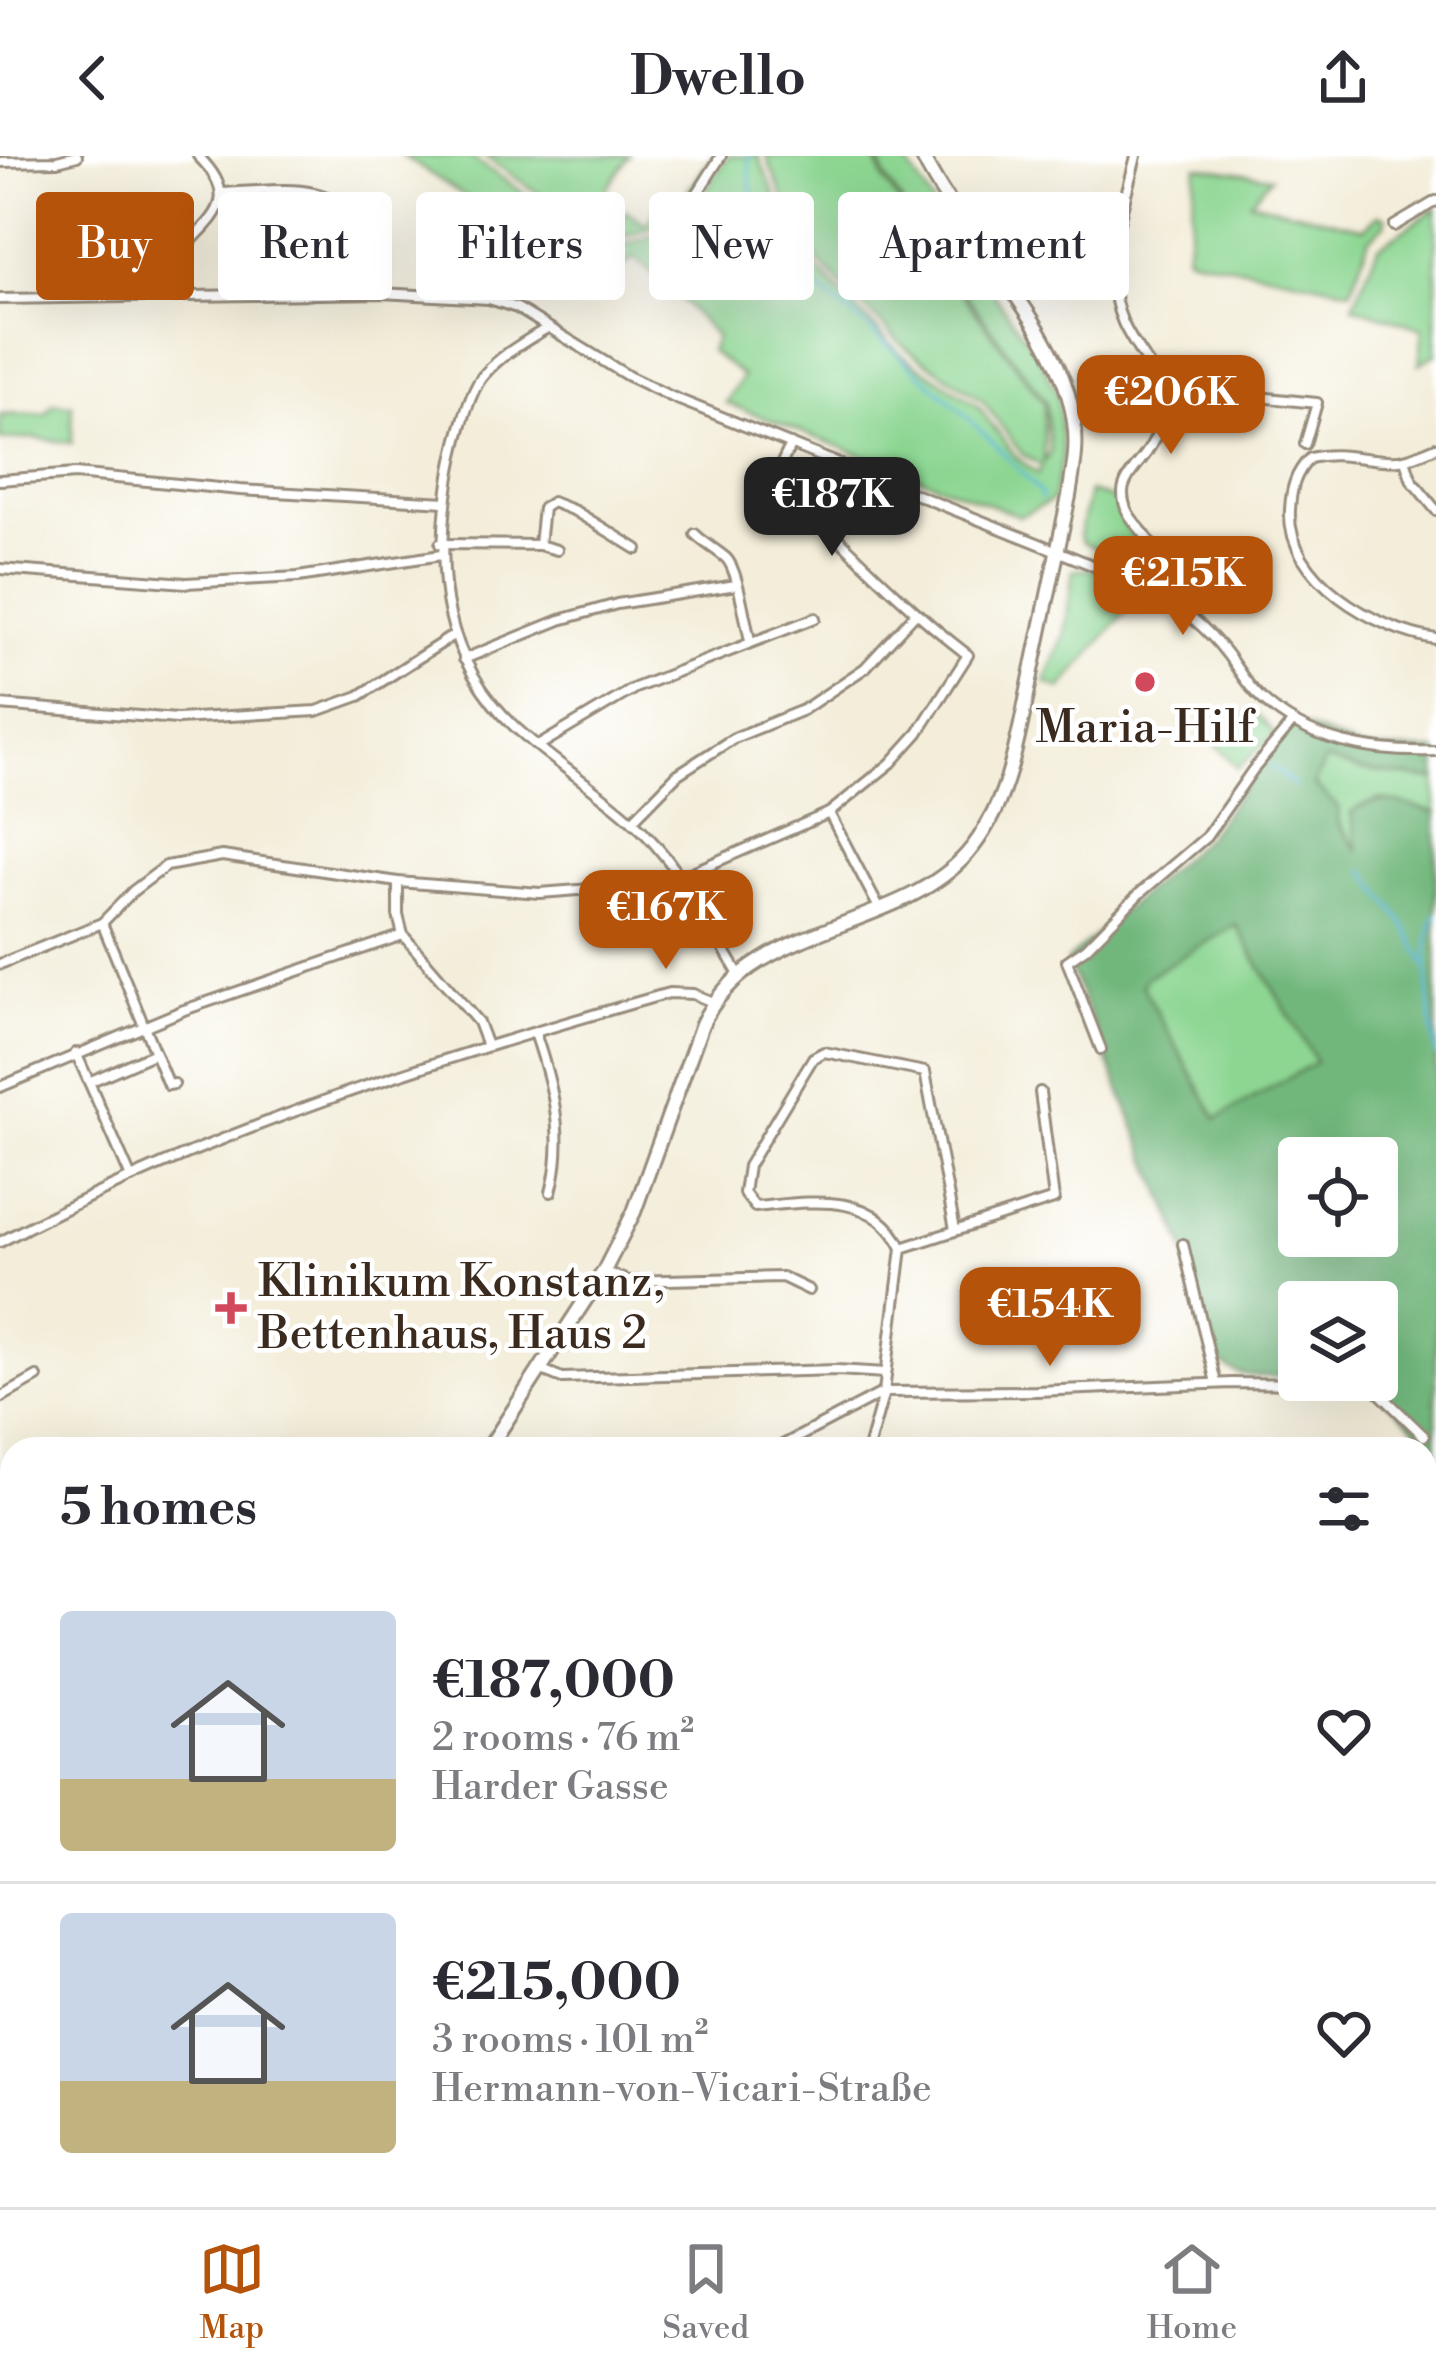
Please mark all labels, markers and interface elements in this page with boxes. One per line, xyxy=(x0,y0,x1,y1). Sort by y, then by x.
text: Dwello xyxy=(630,44,806,112)
icon: back xyxy=(60,45,126,111)
icon: share xyxy=(1310,45,1376,111)
chip: Buy xyxy=(36,192,194,300)
chip: Rent xyxy=(218,192,392,300)
chip: Filters xyxy=(416,192,625,300)
chip: New xyxy=(649,192,814,300)
chip: Apartment xyxy=(838,192,1129,300)
pin: €206K xyxy=(1087,355,1255,457)
text: €206K xyxy=(1104,369,1238,418)
pin: €187K xyxy=(748,457,916,559)
text: €187K xyxy=(771,471,893,520)
pin: €215K xyxy=(1099,536,1267,638)
text: €215K xyxy=(1121,550,1245,599)
marker: Maria-Hilf xyxy=(1132,669,1158,695)
place label: Maria-Hilf xyxy=(1036,700,1256,757)
pin: €167K xyxy=(582,870,750,972)
text: €167K xyxy=(606,884,726,933)
map controls xyxy=(1278,1137,1398,1401)
button: locate xyxy=(1278,1137,1398,1257)
place label: Klinikum Konstanz, Bettenhaus, Haus 2 xyxy=(257,1254,664,1363)
pin: €154K xyxy=(966,1267,1134,1369)
text: €154K xyxy=(987,1281,1113,1330)
button: layers xyxy=(1278,1281,1398,1401)
marker: Klinikum Konstanz, Bettenhaus, Haus 2 xyxy=(215,1292,247,1324)
icon: filters xyxy=(1311,1476,1377,1542)
text: 5 homes xyxy=(60,1477,257,1541)
text: €187,000 xyxy=(432,1650,675,1714)
icon: home xyxy=(156,1659,300,1803)
icon: heart xyxy=(1311,1698,1377,1764)
text: 2 rooms · 76 m² xyxy=(432,1714,694,1763)
text: Harder Gasse xyxy=(432,1763,669,1812)
text: €215,000 xyxy=(432,1952,681,2016)
icon: home xyxy=(156,1961,300,2105)
icon: heart xyxy=(1311,2000,1377,2066)
text: 3 rooms · 101 m² xyxy=(432,2016,708,2065)
text: Hermann-von-Vicari-Straße xyxy=(432,2065,932,2114)
tab: Map xyxy=(199,2236,265,2349)
tab: Saved xyxy=(662,2236,749,2349)
tab: Home xyxy=(1147,2236,1237,2349)

